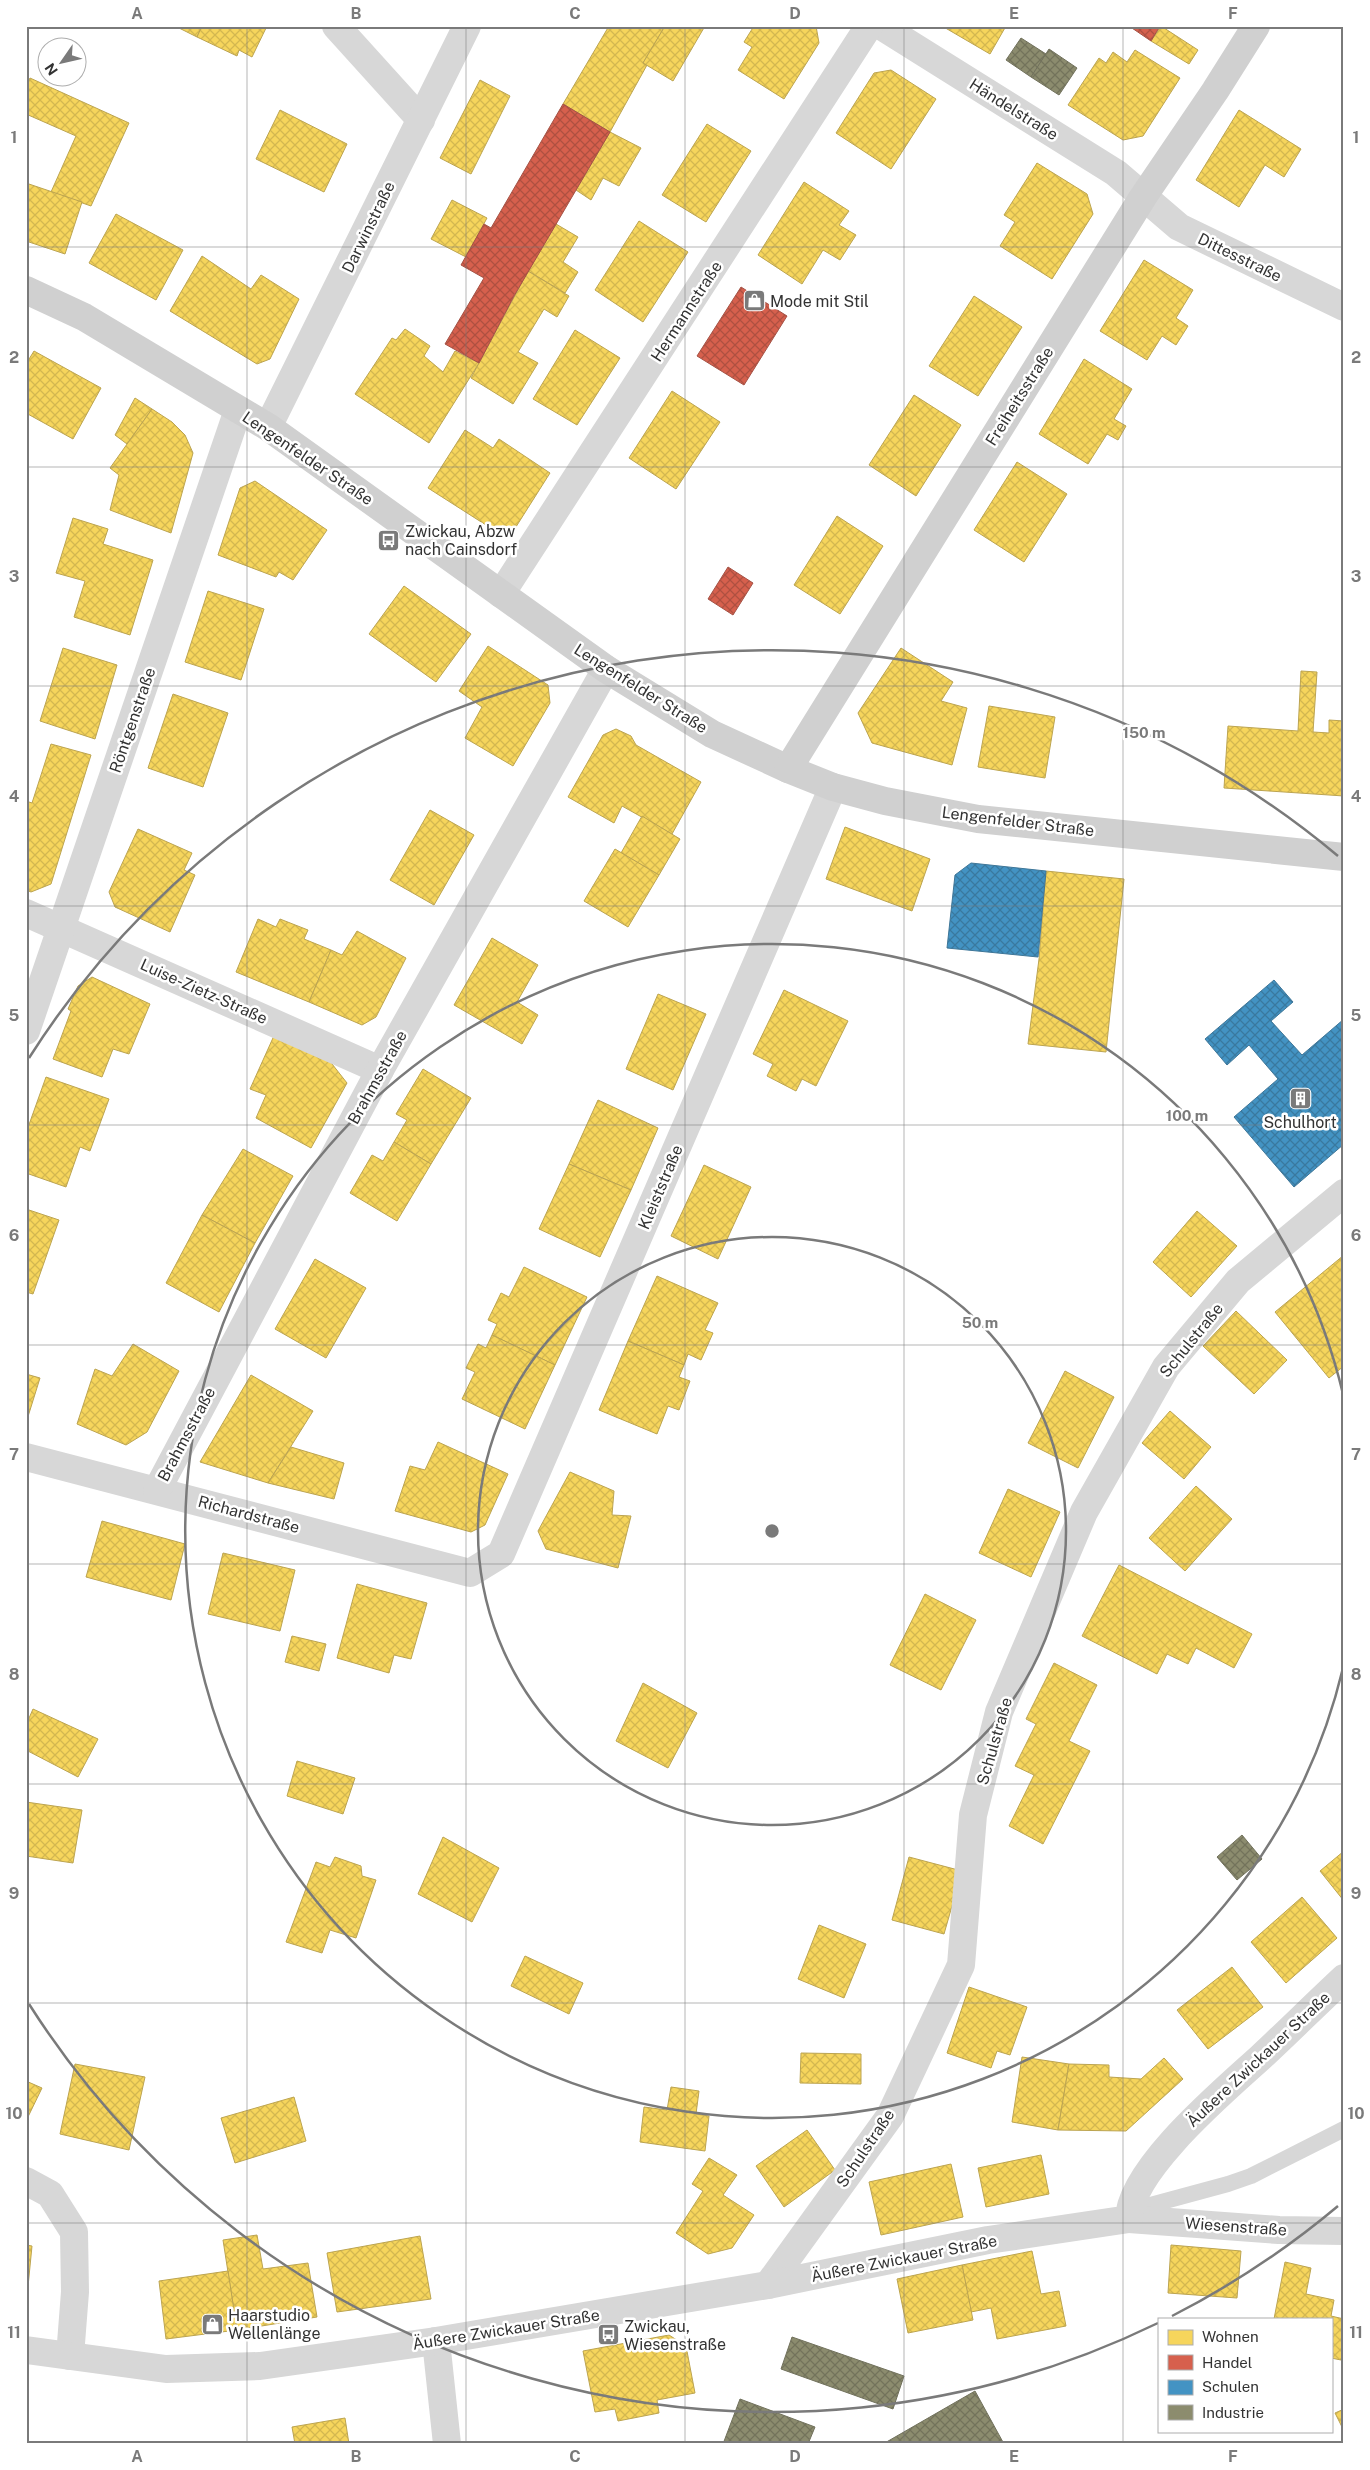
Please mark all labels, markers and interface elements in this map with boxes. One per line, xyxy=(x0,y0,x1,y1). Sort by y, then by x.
text: A xyxy=(131,4,143,23)
text: B xyxy=(351,4,362,23)
text: C xyxy=(569,4,581,23)
text: D xyxy=(789,4,801,23)
text: E xyxy=(1009,4,1019,23)
text: F xyxy=(1228,4,1238,23)
north arrow xyxy=(38,38,88,88)
text: N xyxy=(42,60,61,78)
street label: Händelstraße xyxy=(966,75,1062,144)
text: 1 xyxy=(11,128,17,147)
text: 1 xyxy=(1353,128,1359,147)
street label: Darwinstraße xyxy=(338,178,399,276)
street label: Dittesstraße xyxy=(1195,229,1285,286)
street label: Hermannstraße xyxy=(647,257,726,365)
shop icon: Mode mit Stil xyxy=(742,289,766,313)
place label: Mode mit Stil xyxy=(770,292,869,311)
street label: Freiheitsstraße xyxy=(982,343,1057,449)
text: 2 xyxy=(9,348,19,367)
text: 2 xyxy=(1351,348,1361,367)
street label: Lengenfelder Straße xyxy=(239,408,377,509)
place label: Zwickau, Abzw nach Cainsdorf xyxy=(405,522,517,559)
bus stop icon: Zwickau, Abzw nach Cainsdorf xyxy=(377,528,401,552)
text: 3 xyxy=(9,567,19,586)
text: 3 xyxy=(1351,567,1361,586)
street label: Lengenfelder Straße xyxy=(571,640,711,737)
street label: Röntgenstraße xyxy=(106,665,159,775)
text: 150 m xyxy=(1122,724,1166,741)
text: 4 xyxy=(9,787,20,806)
text: 4 xyxy=(1351,787,1362,806)
street label: Lengenfelder Straße xyxy=(941,803,1095,840)
street label: Luise-Zietz-Straße xyxy=(137,955,270,1028)
text: 5 xyxy=(9,1006,20,1025)
text: 5 xyxy=(1351,1006,1362,1025)
street label: Brahmsstraße xyxy=(344,1027,411,1127)
building icon: Schulhort xyxy=(1288,1086,1312,1110)
text: 100 m xyxy=(1166,1107,1208,1124)
place label: Schulhort xyxy=(1263,1113,1337,1132)
street label: Kleiststraße xyxy=(634,1142,687,1232)
text: 6 xyxy=(9,1226,19,1245)
text: 6 xyxy=(1351,1226,1361,1245)
street label: Schulstraße xyxy=(1156,1299,1227,1381)
text: 50 m xyxy=(962,1314,998,1331)
street label: Brahmsstraße xyxy=(154,1384,219,1485)
text: 7 xyxy=(9,1445,19,1464)
text: 7 xyxy=(1351,1445,1361,1464)
street label: Richardstraße xyxy=(196,1492,302,1537)
centre of rings xyxy=(763,1522,781,1540)
text: 8 xyxy=(9,1665,20,1684)
text: 8 xyxy=(1351,1665,1362,1684)
street label: Schulstraße xyxy=(973,1695,1016,1787)
text: 9 xyxy=(9,1884,19,1903)
text: 9 xyxy=(1351,1884,1361,1903)
street label: Äußere Zwickauer Straße xyxy=(1182,1987,1334,2131)
text: 10 xyxy=(5,2104,23,2123)
text: 10 xyxy=(1347,2104,1365,2123)
street label: Schulstraße xyxy=(832,2106,898,2191)
street label: Wiesenstraße xyxy=(1184,2213,1288,2240)
street label: Äußere Zwickauer Straße xyxy=(809,2230,999,2286)
street label: Äußere Zwickauer Straße xyxy=(411,2304,601,2354)
place label: Haarstudio Wellenlänge xyxy=(228,2306,321,2343)
shop icon: Haarstudio Wellenlänge xyxy=(200,2312,224,2336)
place label: Zwickau, Wiesenstraße xyxy=(624,2317,726,2354)
legend xyxy=(1158,2318,1332,2432)
text: 11 xyxy=(7,2323,21,2342)
bus stop icon: Zwickau, Wiesenstraße xyxy=(596,2323,620,2347)
text: 11 xyxy=(1349,2323,1363,2342)
text: Wohnen xyxy=(1202,2328,1259,2345)
text: Handel xyxy=(1202,2354,1252,2371)
text: Schulen xyxy=(1202,2378,1259,2395)
text: Industrie xyxy=(1202,2404,1264,2421)
text: A xyxy=(131,2447,143,2466)
text: B xyxy=(351,2447,362,2466)
text: C xyxy=(569,2447,581,2466)
text: D xyxy=(789,2447,801,2466)
text: E xyxy=(1009,2447,1019,2466)
text: F xyxy=(1228,2447,1238,2466)

